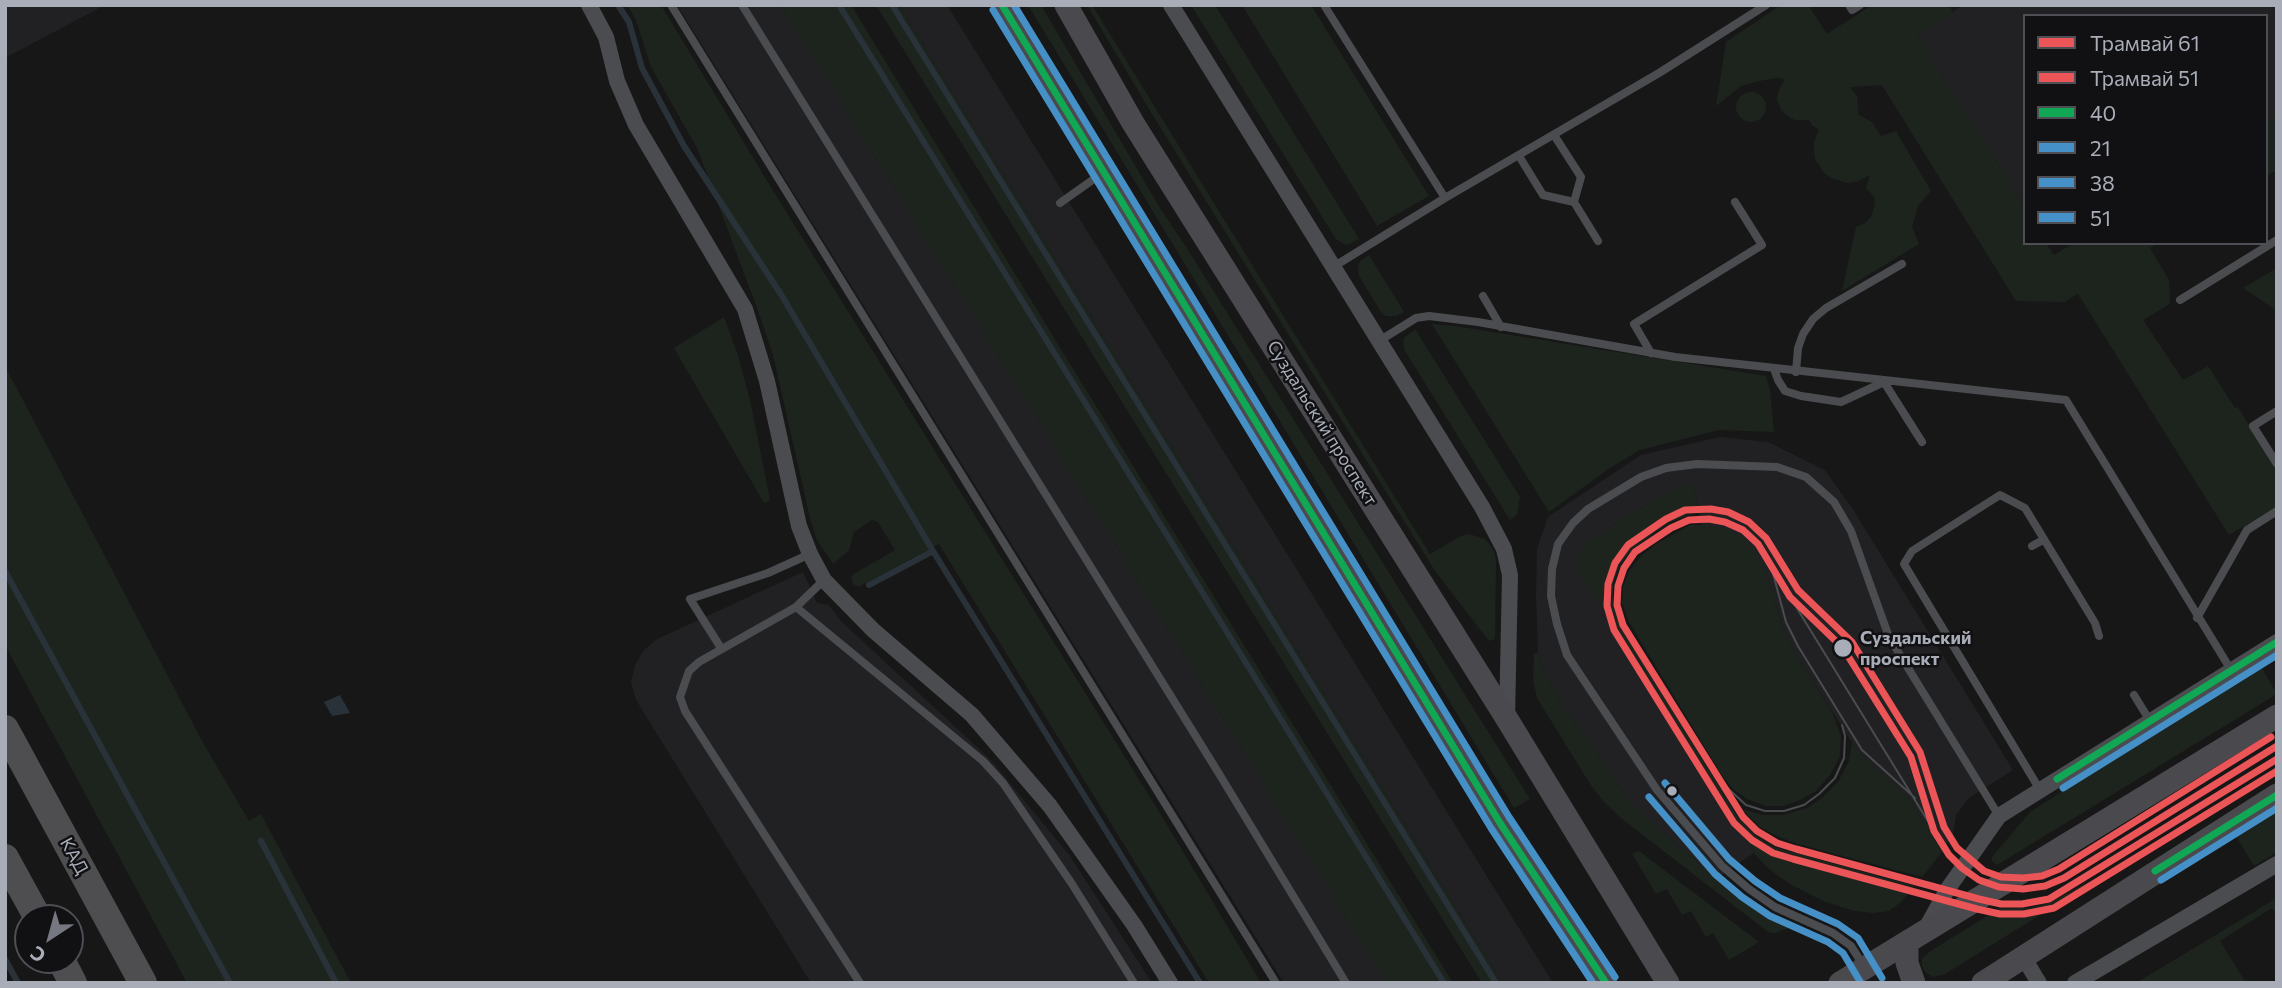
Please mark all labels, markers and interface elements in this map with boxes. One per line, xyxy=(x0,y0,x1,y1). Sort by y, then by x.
legend xyxy=(2023,14,2268,245)
text: Трамвай 61 xyxy=(2090,30,2200,55)
text: Трамвай 51 xyxy=(2090,65,2199,90)
text: 40 xyxy=(2090,100,2116,125)
text: 21 xyxy=(2090,135,2111,160)
text: 38 xyxy=(2090,170,2115,195)
text: 51 xyxy=(2090,205,2111,230)
street label: Суздальский проспект xyxy=(1262,337,1382,509)
place label: Суздальский проспект xyxy=(1860,627,1971,670)
marker: Суздальский проспект xyxy=(1832,637,1854,659)
unlabelled marker xyxy=(1665,784,1679,798)
street label: КАД xyxy=(55,834,93,878)
north arrow xyxy=(14,904,84,974)
text: С xyxy=(26,942,50,968)

